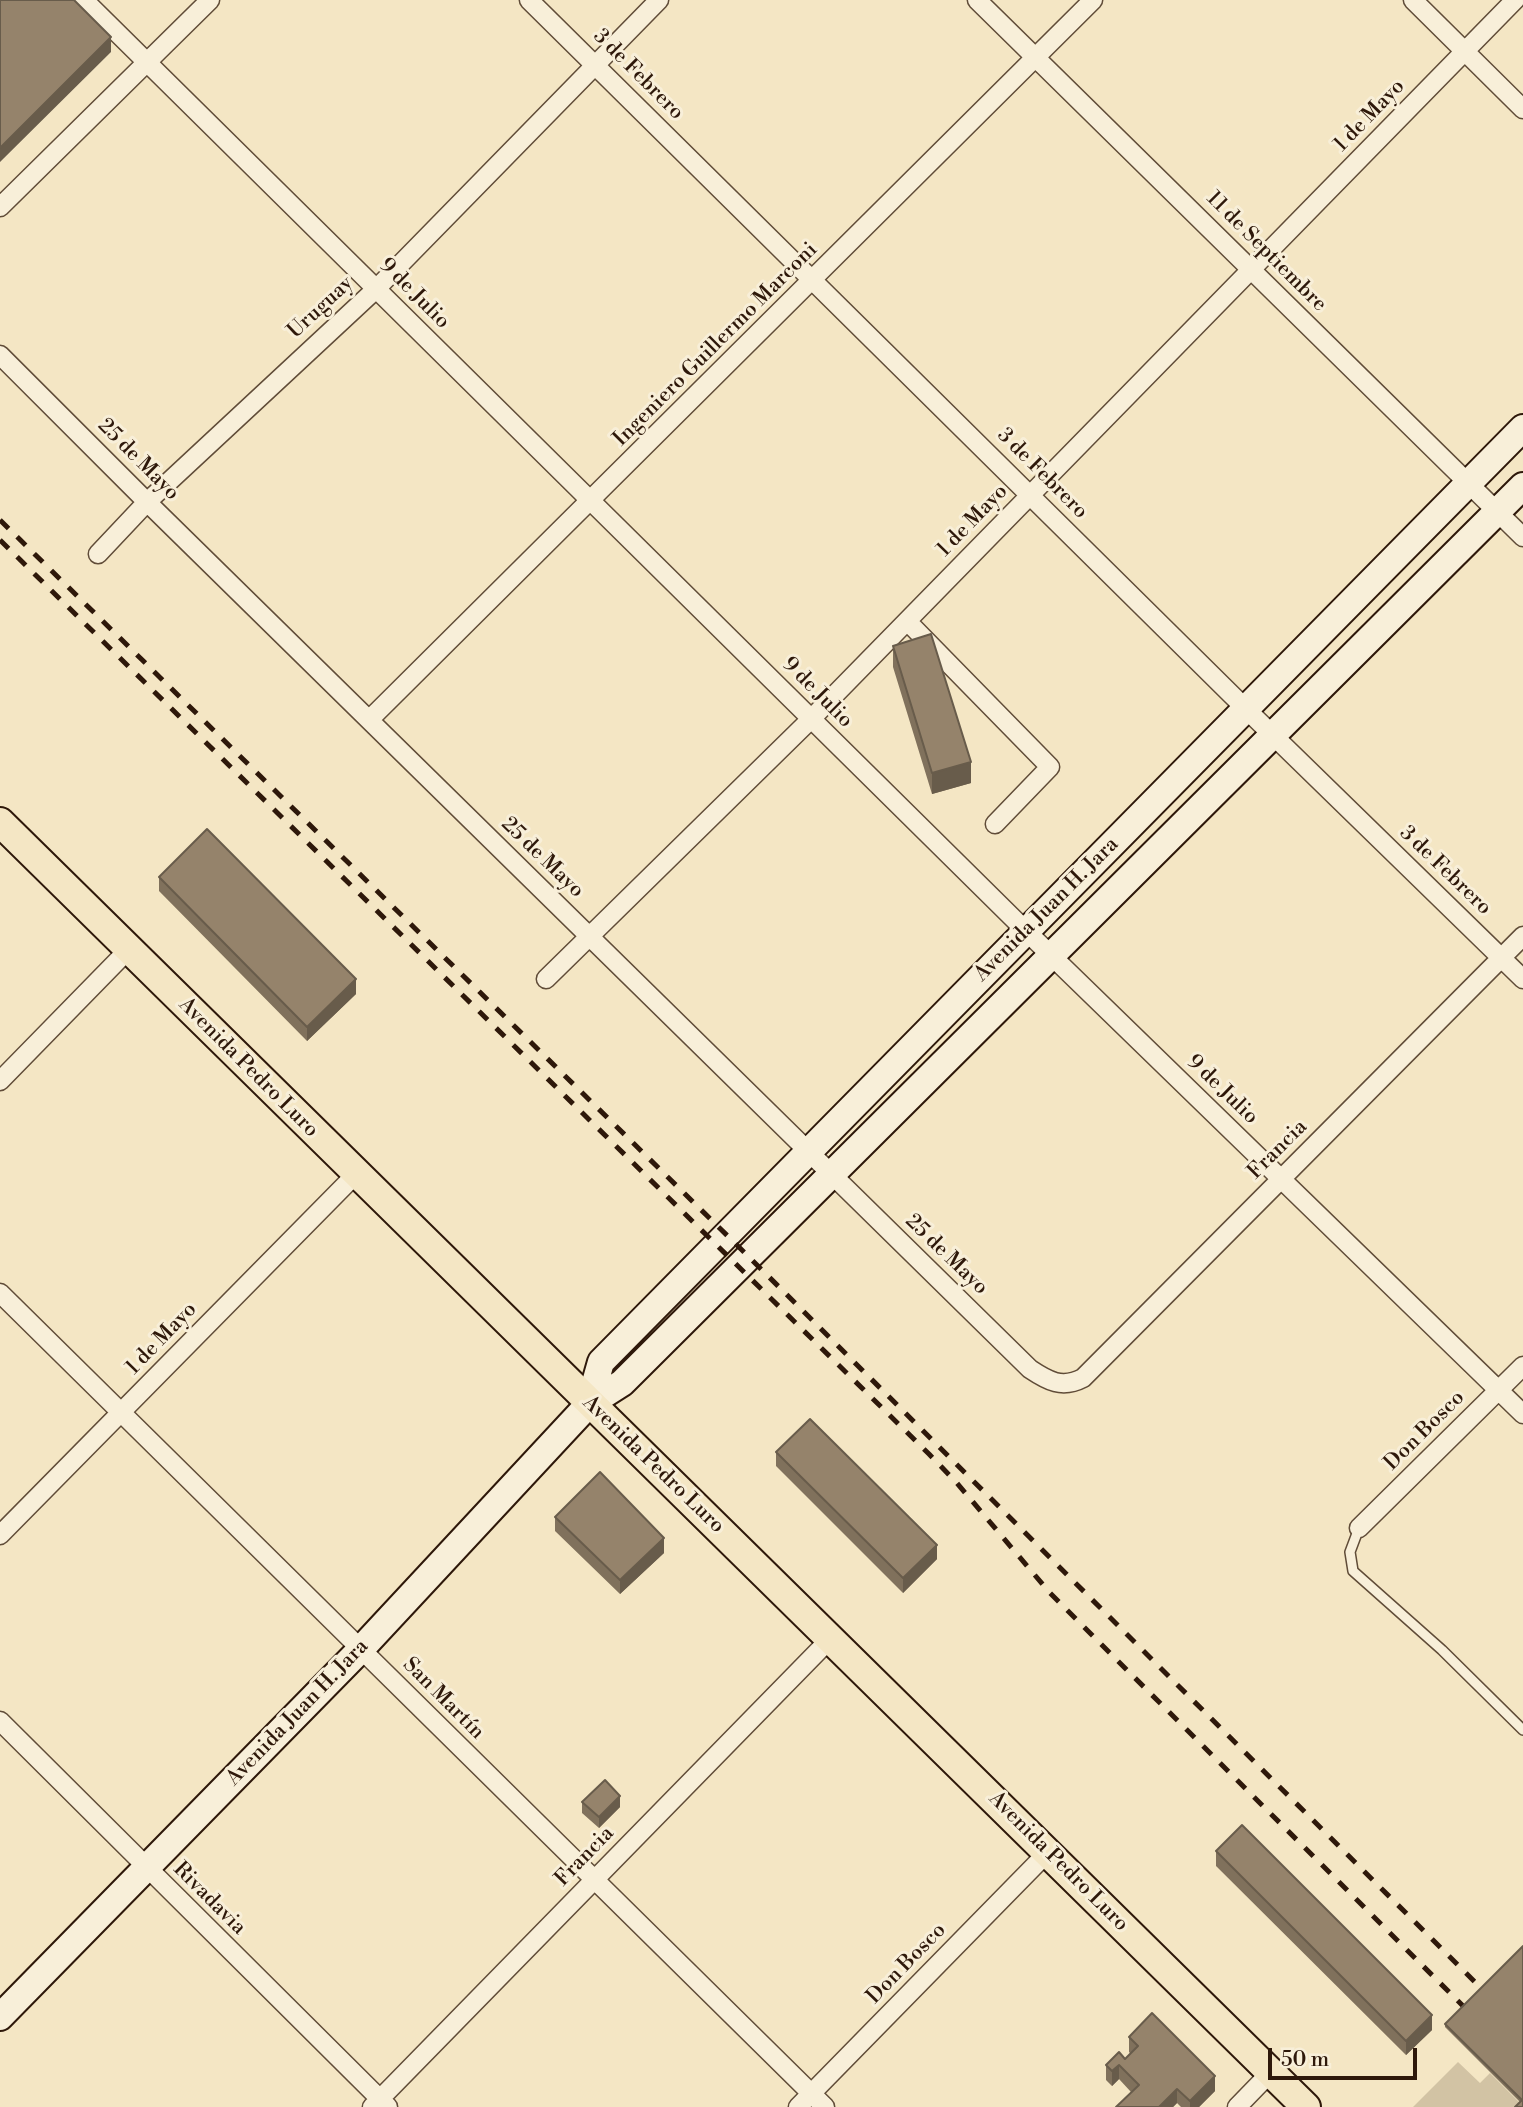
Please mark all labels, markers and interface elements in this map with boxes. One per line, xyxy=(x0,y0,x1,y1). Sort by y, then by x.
street label: 3 de Febrero xyxy=(587,24,689,126)
street label: 1 de Mayo xyxy=(1329,75,1411,157)
street label: 11 de Septiembre xyxy=(1201,187,1331,317)
street label: Ingeniero Guillermo Marconi xyxy=(609,238,823,452)
street label: 9 de Julio xyxy=(373,253,455,335)
street label: Uruguay xyxy=(283,271,359,345)
street label: 25 de Mayo xyxy=(92,414,184,506)
street label: 3 de Febrero xyxy=(991,423,1093,525)
street label: 1 de Mayo xyxy=(932,480,1014,562)
street label: 9 de Julio xyxy=(776,652,858,734)
street label: 25 de Mayo xyxy=(495,812,589,904)
street label: 3 de Febrero xyxy=(1394,821,1496,921)
street label: Avenida Juan H. Jara xyxy=(970,833,1124,987)
street label: Avenida Pedro Luro xyxy=(173,993,323,1143)
street label: 9 de Julio xyxy=(1181,1050,1263,1130)
street label: Francia xyxy=(1243,1115,1313,1185)
street label: 25 de Mayo xyxy=(899,1209,993,1301)
street label: 1 de Mayo xyxy=(121,1298,203,1380)
street label: Don Bosco xyxy=(1380,1386,1470,1476)
street label: Avenida Pedro Luro xyxy=(577,1391,729,1539)
street label: Avenida Juan H. Jara xyxy=(222,1635,374,1791)
street label: San Martín xyxy=(397,1653,489,1745)
street label: Avenida Pedro Luro xyxy=(983,1787,1133,1937)
street label: Francia xyxy=(550,1822,620,1892)
street label: Rivadavia xyxy=(167,1857,251,1941)
street label: Don Bosco xyxy=(862,1918,952,2010)
scale bar xyxy=(1271,2034,1420,2078)
text: 50 m xyxy=(1281,2047,1329,2073)

